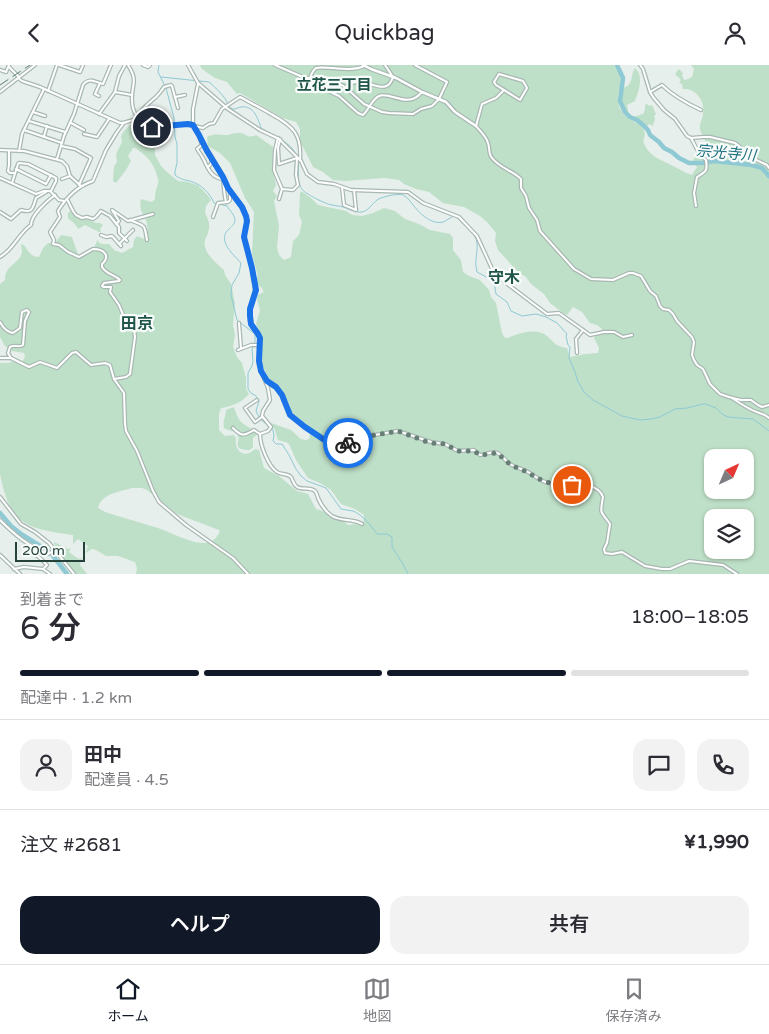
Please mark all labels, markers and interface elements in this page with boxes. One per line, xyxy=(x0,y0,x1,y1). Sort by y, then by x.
icon: back xyxy=(20,19,48,47)
icon: person xyxy=(721,19,749,47)
text: Quickbag xyxy=(334,20,435,46)
district label: 立花三丁目 xyxy=(296,76,372,94)
pin xyxy=(131,106,173,148)
icon: home xyxy=(138,113,166,141)
water label: 宗光寺川 xyxy=(695,141,759,165)
district label: 守木 xyxy=(488,268,520,288)
district label: 田京 xyxy=(121,314,153,334)
courier xyxy=(323,418,373,468)
icon: bike xyxy=(334,429,362,457)
north arrow xyxy=(704,449,754,499)
map controls xyxy=(704,449,754,559)
pin xyxy=(551,464,593,506)
icon: bag xyxy=(558,471,586,499)
button: layers xyxy=(704,509,754,559)
scale bar xyxy=(15,539,85,562)
text: 200 m xyxy=(22,542,65,559)
text: 到着まで xyxy=(20,590,84,610)
text: 18:00–18:05 xyxy=(631,606,749,628)
text: 6 分 xyxy=(20,610,80,648)
text: 配達中 · 1.2 km xyxy=(20,688,132,708)
button: person xyxy=(20,739,72,791)
button: chat xyxy=(633,739,685,791)
button: phone xyxy=(697,739,749,791)
text: 田中 xyxy=(84,744,122,766)
text: 配達員 · 4.5 xyxy=(84,770,169,790)
text: ¥1,990 xyxy=(684,831,749,853)
text: 注文 #2681 xyxy=(20,834,122,856)
button: ヘルプ xyxy=(20,896,380,954)
button: 共有 xyxy=(390,896,749,954)
tab: ホーム xyxy=(107,975,149,1025)
tab: 地図 xyxy=(363,975,391,1025)
tab: 保存済み xyxy=(606,975,662,1025)

